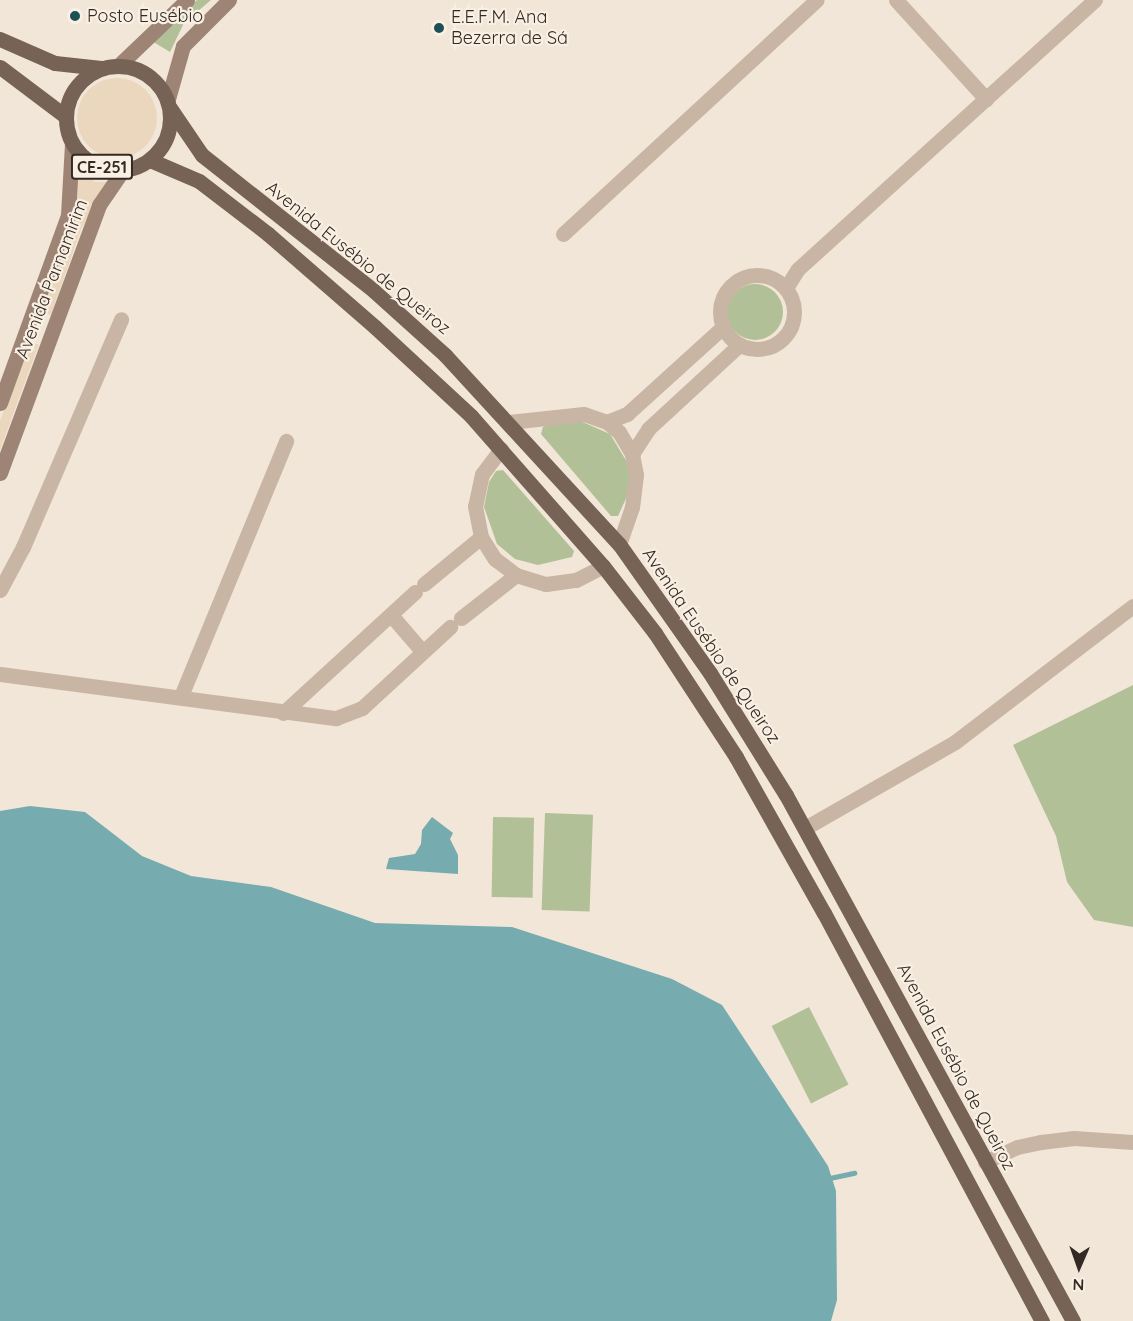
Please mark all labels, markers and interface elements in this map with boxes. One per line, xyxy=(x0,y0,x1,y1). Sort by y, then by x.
place label: Posto Eusébio xyxy=(87,5,203,27)
place label: E.E.F.M. Ana Bezerra de Sá xyxy=(451,7,568,50)
marker: Posto Eusébio xyxy=(68,9,82,23)
marker: E.E.F.M. Ana Bezerra de Sá xyxy=(432,21,446,35)
road number: CE-251 xyxy=(70,154,134,180)
street label: Avenida Eusébio de Queiroz xyxy=(261,177,455,339)
street label: Avenida Parnamirim xyxy=(12,196,92,362)
street label: Avenida Eusébio de Queiroz xyxy=(637,544,785,748)
street label: Avenida Eusébio de Queiroz xyxy=(892,960,1020,1174)
north arrow xyxy=(1049,1237,1109,1297)
text: N xyxy=(1072,1275,1085,1295)

